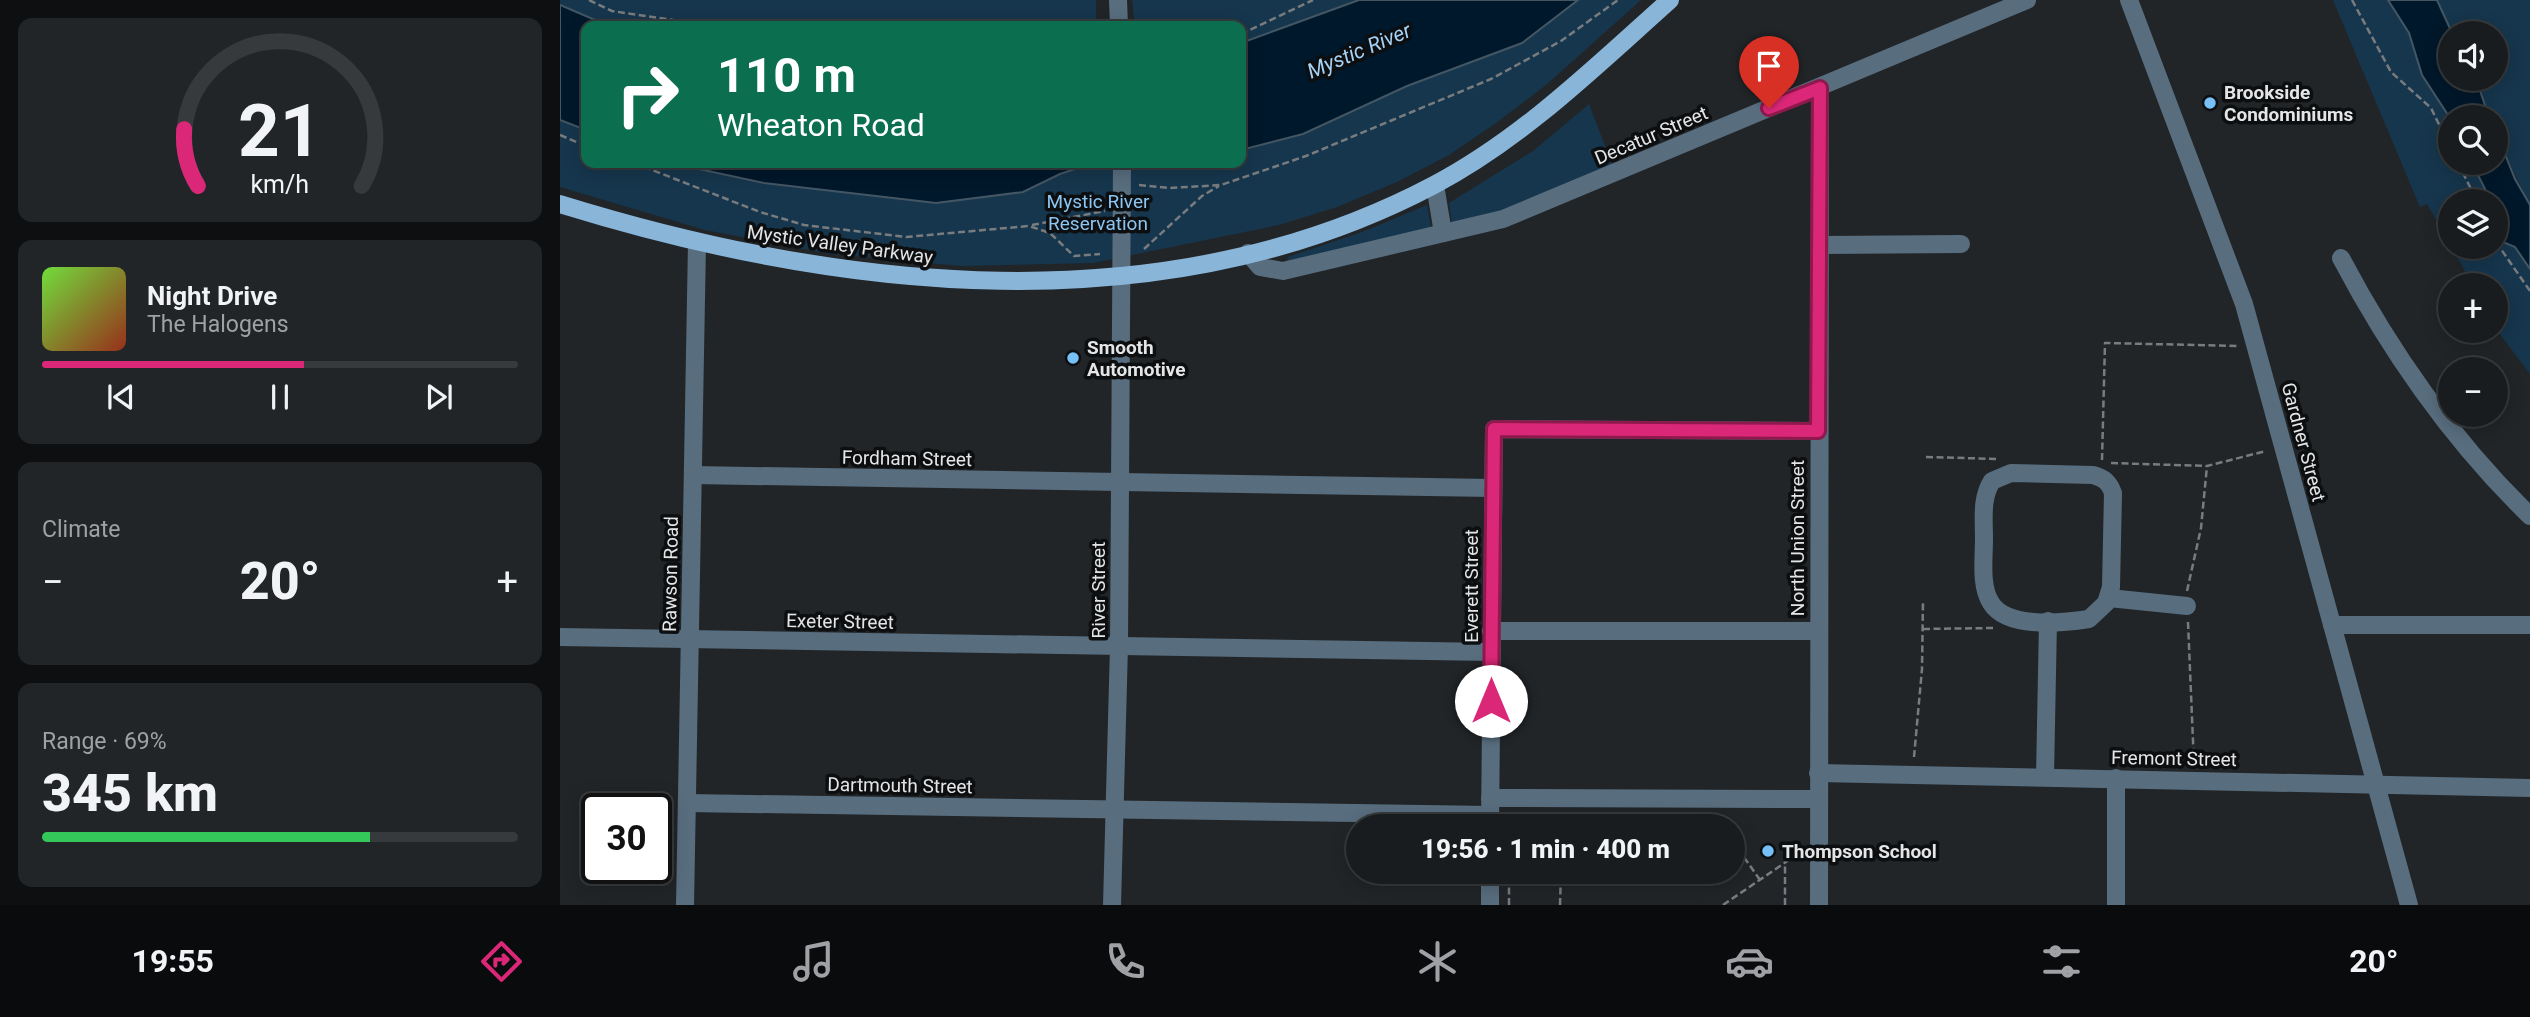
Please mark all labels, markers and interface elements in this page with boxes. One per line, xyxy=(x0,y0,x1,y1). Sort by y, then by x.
water label: Mystic River xyxy=(1304,18,1415,84)
map controls xyxy=(2438,21,2508,427)
button: sound xyxy=(2438,21,2508,91)
pin xyxy=(1739,36,1799,108)
text: 110 m xyxy=(717,47,856,104)
icon: arrive xyxy=(1750,47,1788,85)
icon: right xyxy=(602,49,693,140)
place label: Brookside Condominiums xyxy=(2224,81,2353,126)
text: 21 xyxy=(238,88,322,174)
marker: Brookside Condominiums xyxy=(2202,95,2218,111)
street label: Decatur Street xyxy=(1591,101,1711,170)
button: search xyxy=(2438,105,2508,175)
text: Wheaton Road xyxy=(717,106,925,144)
text: km/h xyxy=(251,170,309,199)
button: layers xyxy=(2438,189,2508,259)
park label: Mystic River Reservation xyxy=(1047,190,1150,235)
street label: Mystic Valley Parkway xyxy=(745,220,934,269)
button: + xyxy=(2438,273,2508,343)
text: Night Drive xyxy=(147,281,277,311)
text: The Halogens xyxy=(147,311,289,338)
place label: Smooth Automotive xyxy=(1087,336,1186,381)
marker: Smooth Automotive xyxy=(1065,350,1081,366)
button: − xyxy=(2438,357,2508,427)
icon: previous xyxy=(102,378,140,416)
icon: pause xyxy=(261,378,299,416)
icon: next xyxy=(420,378,458,416)
street label: Gardner Street xyxy=(2277,380,2330,504)
street label: Fordham Street xyxy=(842,446,972,471)
street label: North Union Street xyxy=(1786,460,1809,616)
text: Climate xyxy=(42,516,121,543)
street label: Rawson Road xyxy=(658,516,683,632)
street label: Everett Street xyxy=(1460,529,1483,643)
street label: River Street xyxy=(1087,542,1110,638)
text: 20° xyxy=(240,551,320,612)
text: − xyxy=(42,560,64,604)
text: + xyxy=(496,560,518,604)
street label: Exeter Street xyxy=(786,609,894,634)
position arrow xyxy=(1454,664,1528,738)
text: Range · 69% xyxy=(42,728,167,755)
street label: Fremont Street xyxy=(2111,746,2237,771)
text: 345 km xyxy=(42,763,218,824)
street label: Dartmouth Street xyxy=(827,773,973,798)
speed limit sign: 30 xyxy=(581,793,672,884)
text: 19:56 · 1 min · 400 m xyxy=(1421,834,1670,864)
place label: Thompson School xyxy=(1782,840,1937,863)
marker: Thompson School xyxy=(1760,843,1776,859)
icon: directions xyxy=(477,937,526,986)
icon: music xyxy=(789,937,838,986)
icon: phone xyxy=(1101,937,1150,986)
icon: climate xyxy=(1413,937,1462,986)
icon: car xyxy=(1725,937,1774,986)
icon: filters xyxy=(2037,937,2086,986)
text: 19:55 xyxy=(132,942,214,980)
text: 20° xyxy=(2349,942,2398,980)

